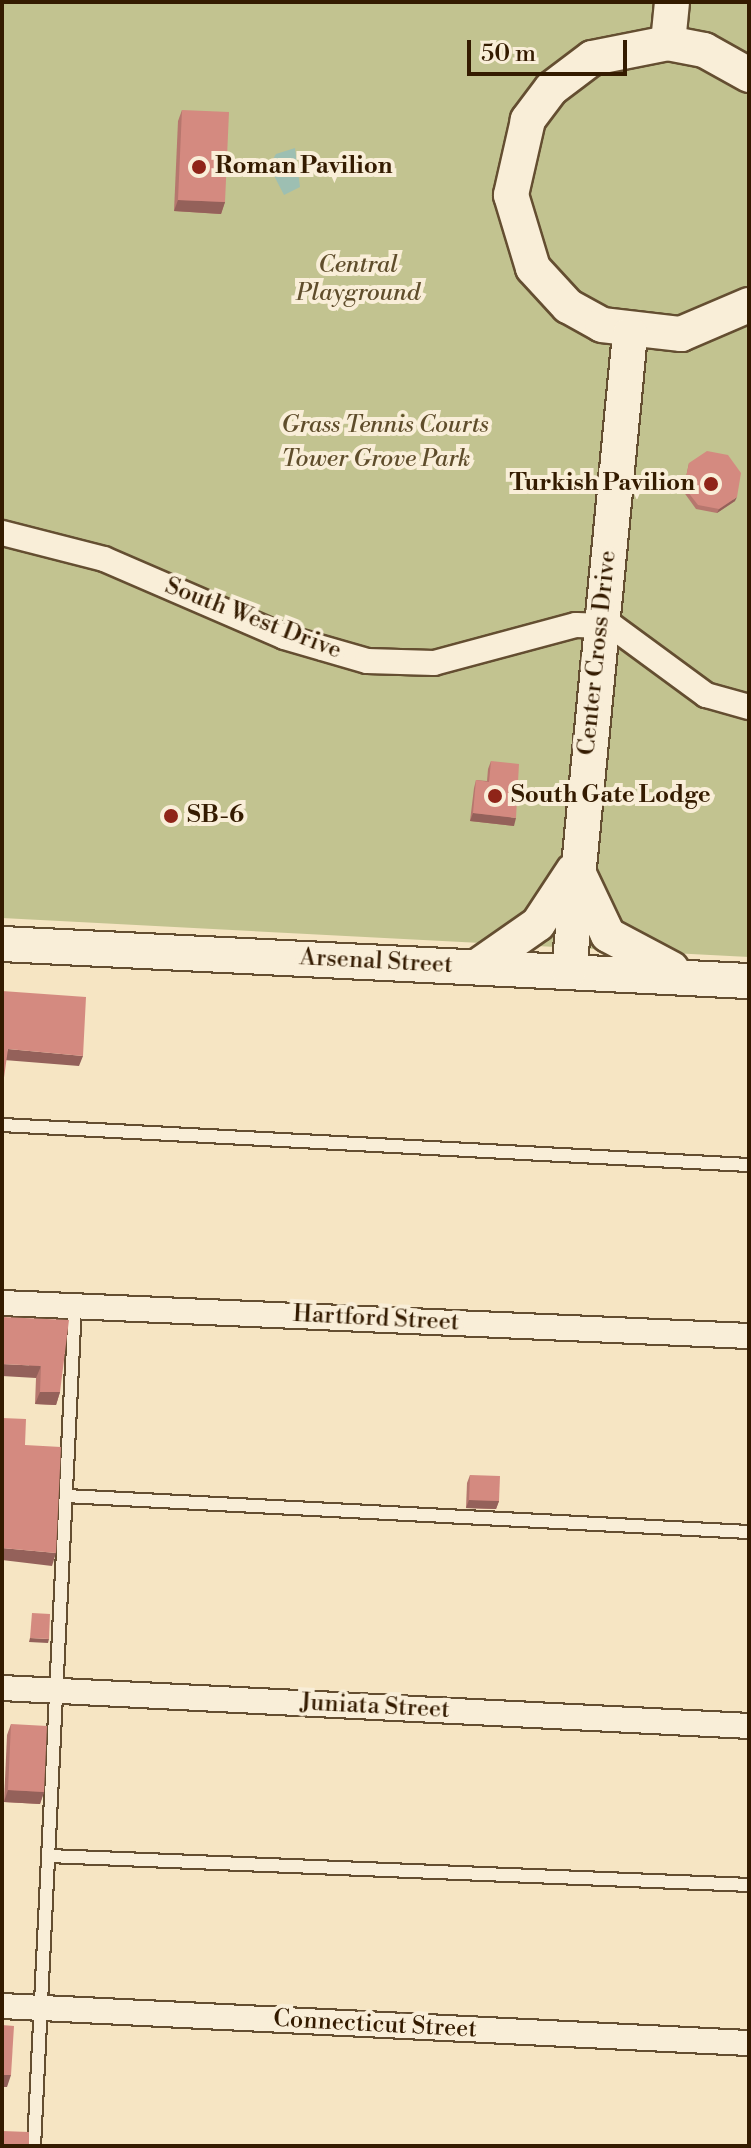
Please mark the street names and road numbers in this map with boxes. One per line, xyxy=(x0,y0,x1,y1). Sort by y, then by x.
street label: Center Cross Drive xyxy=(573,549,623,757)
street label: South West Drive xyxy=(161,572,345,666)
street label: Arsenal Street xyxy=(299,944,453,980)
street label: Hartford Street xyxy=(292,1300,460,1338)
street label: Juniata Street xyxy=(300,1689,450,1725)
street label: Connecticut Street xyxy=(273,2005,477,2045)

